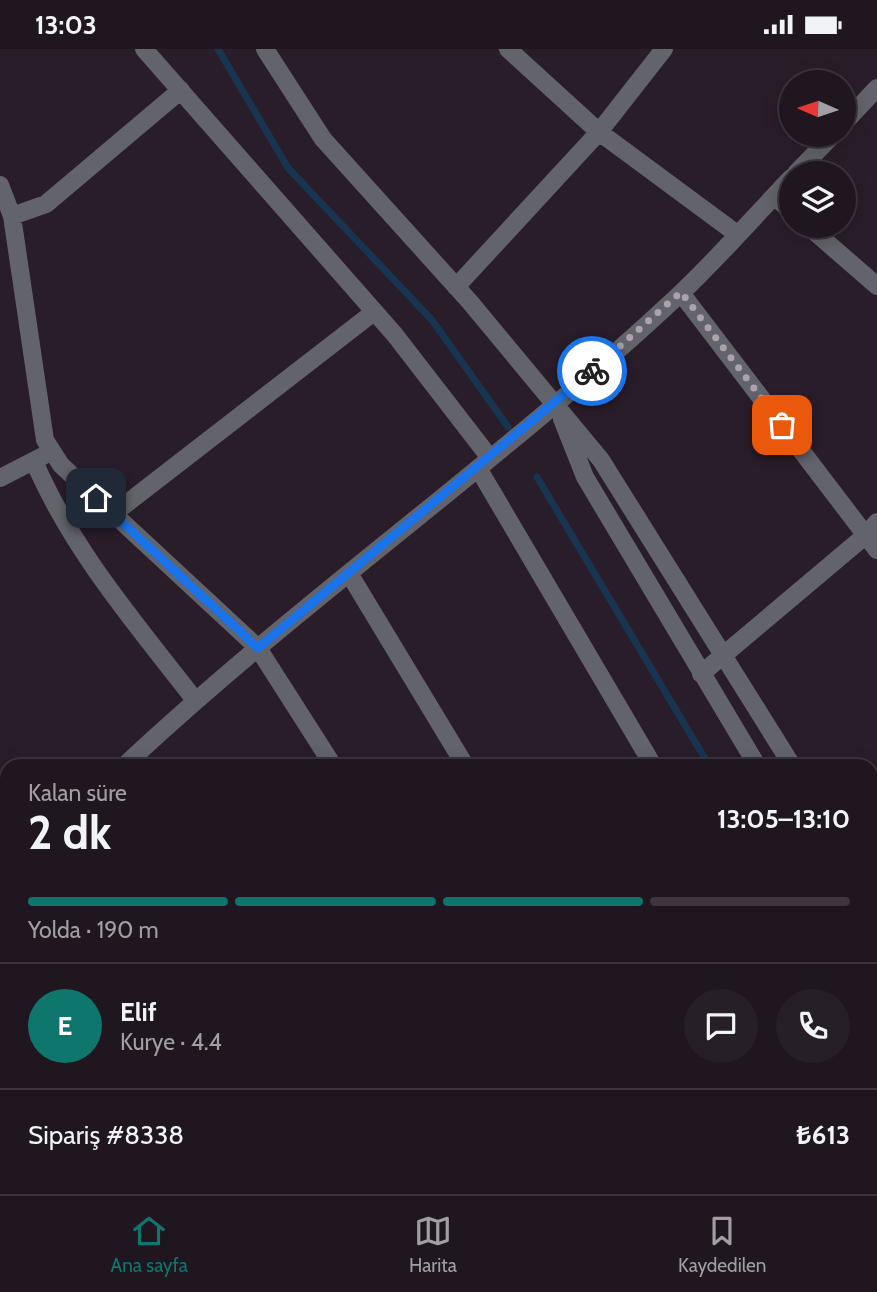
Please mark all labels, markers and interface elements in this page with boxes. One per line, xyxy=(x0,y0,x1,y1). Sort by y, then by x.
text: 13:03 xyxy=(35,9,97,41)
north arrow xyxy=(779,70,856,147)
map controls xyxy=(779,70,856,238)
button: layers xyxy=(779,161,856,238)
courier xyxy=(557,336,627,406)
icon: bike xyxy=(573,352,611,390)
pin xyxy=(752,395,812,455)
icon: bag xyxy=(763,406,801,444)
pin xyxy=(66,468,126,528)
icon: home xyxy=(77,479,115,517)
text: Kalan süre xyxy=(28,779,127,807)
text: 13:05–13:10 xyxy=(717,803,850,835)
text: 2 dk xyxy=(28,805,111,861)
text: Yolda · 190 m xyxy=(28,916,159,944)
button: chat xyxy=(684,989,758,1063)
button: phone xyxy=(776,989,850,1063)
text: Elif xyxy=(120,996,157,1028)
text: E xyxy=(58,1010,72,1042)
text: Kurye · 4.4 xyxy=(120,1028,222,1056)
text: Sipariş #8338 xyxy=(28,1119,184,1151)
text: ₺613 xyxy=(796,1119,850,1151)
tab: Ana sayfa xyxy=(111,1212,188,1277)
tab: Harita xyxy=(409,1212,457,1277)
tab: Kaydedilen xyxy=(678,1212,766,1277)

